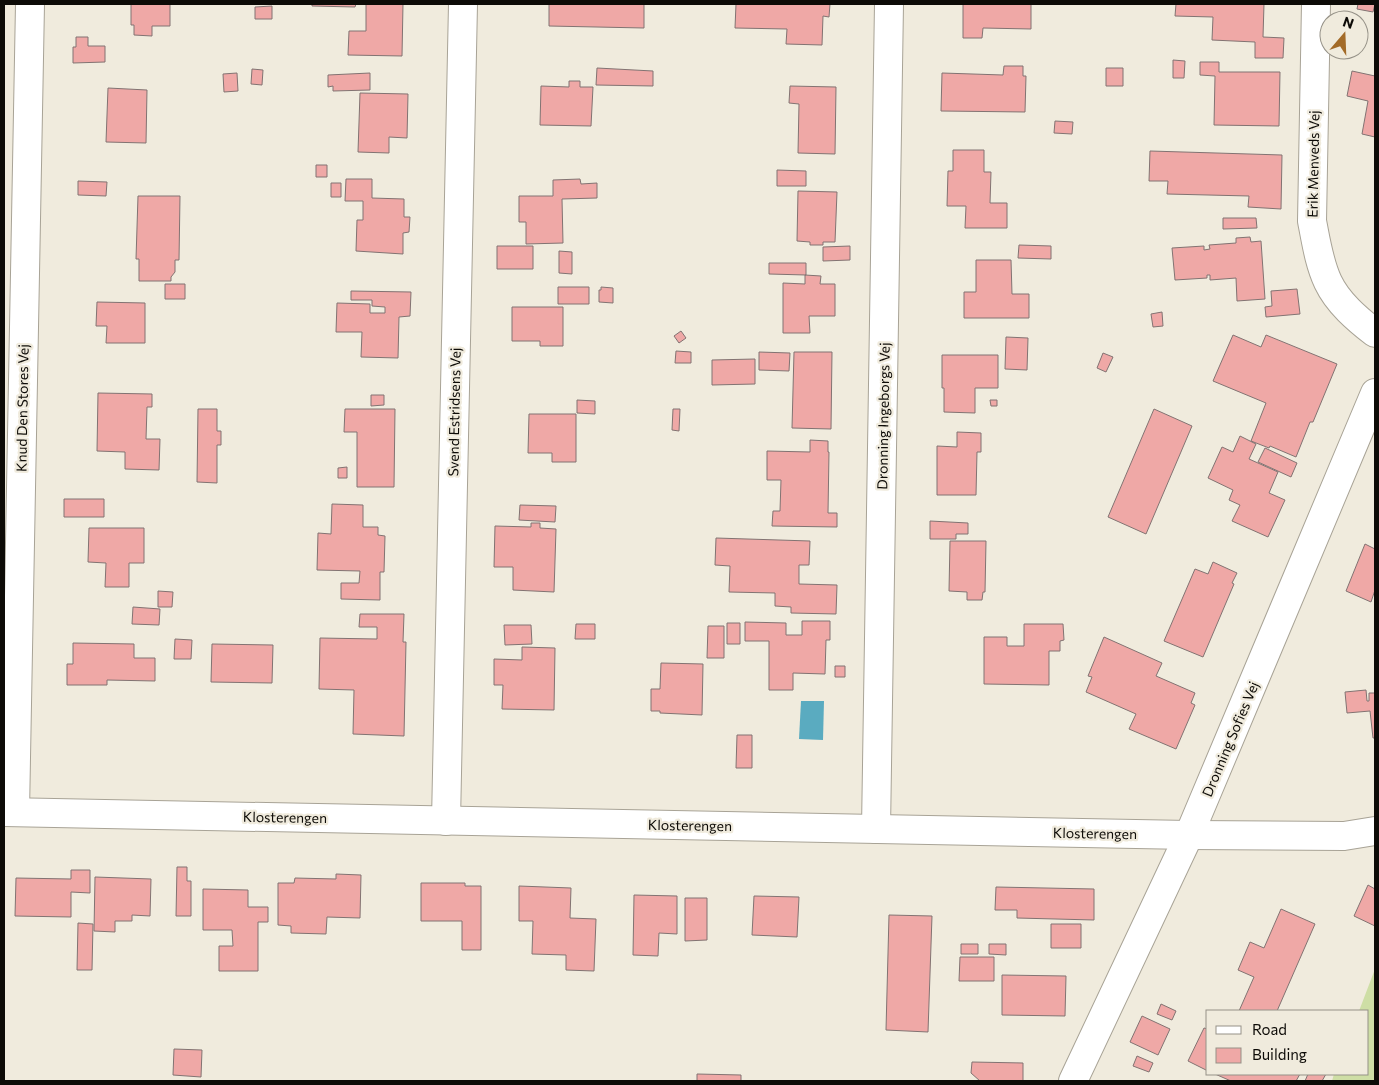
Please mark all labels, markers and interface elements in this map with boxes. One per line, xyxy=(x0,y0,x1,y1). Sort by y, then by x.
north arrow xyxy=(1319,10,1369,60)
text: N xyxy=(1341,12,1356,32)
street label: Erik Menveds Vej xyxy=(1304,110,1322,218)
street label: Dronning Ingeborgs Vej xyxy=(873,342,893,490)
street label: Knud Den Stores Vej xyxy=(12,344,32,472)
street label: Svend Estridsens Vej xyxy=(444,347,464,477)
street label: Dronning Sofies Vej xyxy=(1198,679,1262,799)
street label: Klosterengen xyxy=(243,808,327,826)
street label: Klosterengen xyxy=(648,816,732,834)
street label: Klosterengen xyxy=(1053,824,1137,842)
legend xyxy=(1206,1010,1369,1075)
text: Road xyxy=(1252,1020,1287,1038)
text: Building xyxy=(1252,1045,1307,1063)

